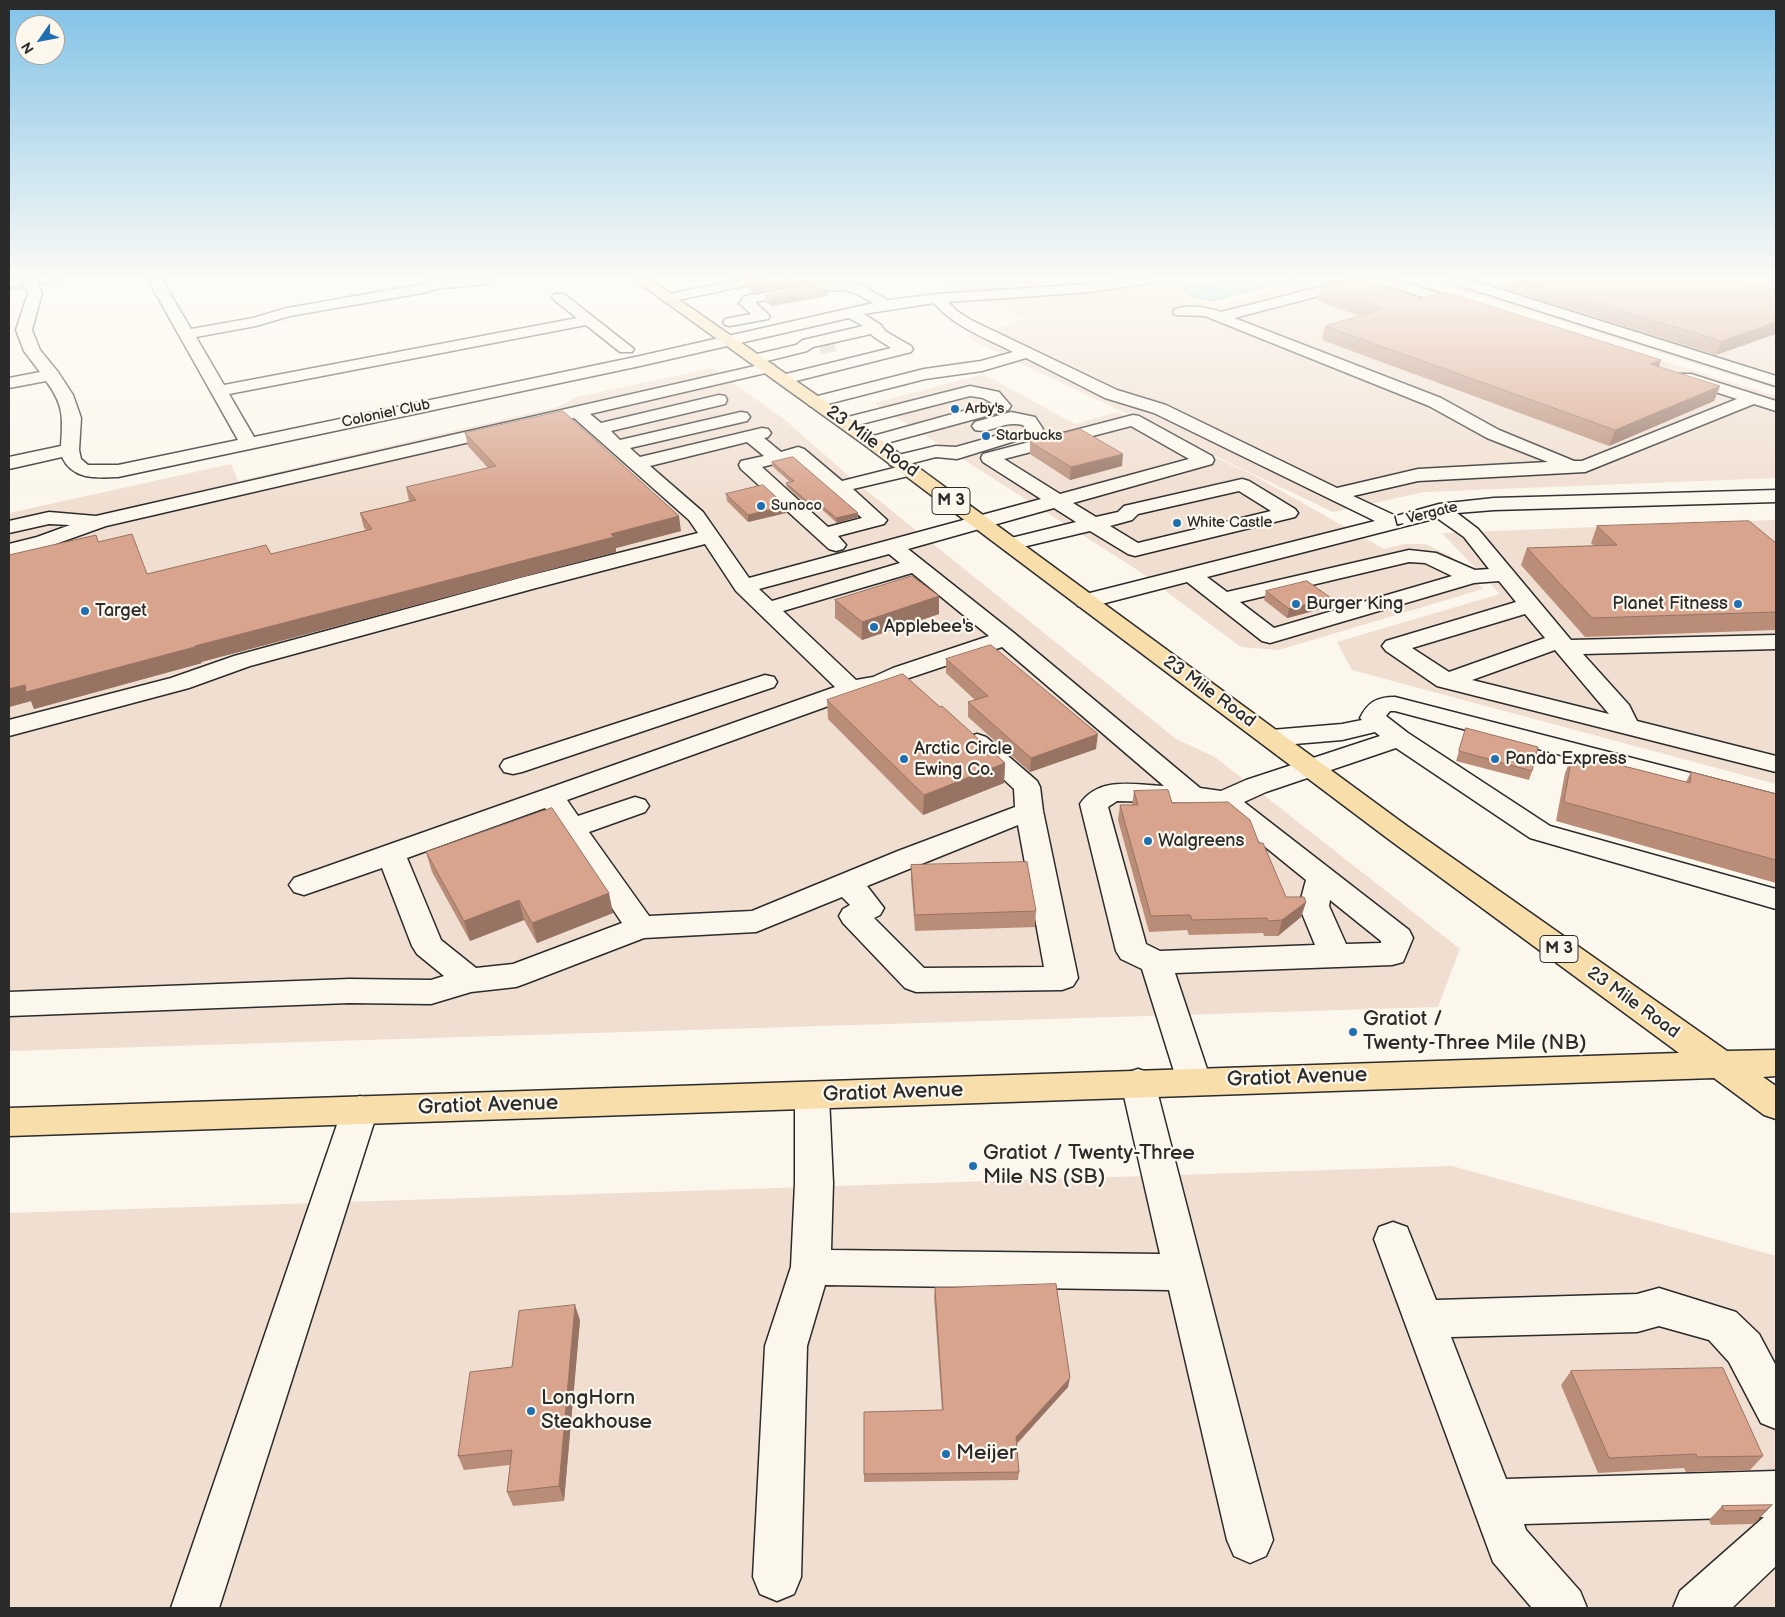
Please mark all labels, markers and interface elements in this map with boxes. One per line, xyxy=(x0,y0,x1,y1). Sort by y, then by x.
north arrow xyxy=(15,15,65,65)
text: N xyxy=(18,39,38,57)
street label: Coloniel Club xyxy=(340,396,432,432)
place label: Arby's xyxy=(965,400,1004,418)
street label: 23 Mile Road xyxy=(822,401,922,483)
marker: Arby's xyxy=(949,403,961,415)
place label: Starbucks xyxy=(996,427,1063,445)
marker: Starbucks xyxy=(980,430,992,442)
road number: M 3 xyxy=(932,488,970,514)
place label: Sunoco xyxy=(771,497,822,515)
street label: L Vergate xyxy=(1392,498,1460,532)
marker: Sunoco xyxy=(755,500,767,512)
place label: White Castle xyxy=(1187,514,1272,532)
marker: White Castle xyxy=(1171,517,1183,529)
place label: Burger King xyxy=(1306,593,1403,615)
place label: Planet Fitness xyxy=(1612,593,1728,615)
marker: Burger King xyxy=(1290,598,1302,610)
marker: Planet Fitness xyxy=(1732,598,1744,610)
place label: Target xyxy=(95,600,147,622)
marker: Target xyxy=(79,605,91,617)
place label: Applebee's xyxy=(884,616,974,638)
marker: Applebee's xyxy=(868,621,880,633)
street label: 23 Mile Road xyxy=(1159,651,1259,733)
place label: Arctic Circle Ewing Co. xyxy=(914,738,1012,781)
place label: Panda Express xyxy=(1505,748,1627,770)
marker: Arctic Circle Ewing Co. xyxy=(898,753,910,765)
marker: Panda Express xyxy=(1489,753,1501,765)
place label: Walgreens xyxy=(1158,830,1244,852)
marker: Walgreens xyxy=(1142,835,1154,847)
road number: M 3 xyxy=(1540,936,1578,962)
street label: 23 Mile Road xyxy=(1583,962,1683,1044)
place label: Gratiot / Twenty-Three Mile (NB) xyxy=(1363,1007,1587,1057)
marker: Gratiot / Twenty-Three Mile (NB) xyxy=(1347,1026,1359,1038)
street label: Gratiot Avenue xyxy=(1226,1063,1368,1093)
street label: Gratiot Avenue xyxy=(822,1078,964,1108)
street label: Gratiot Avenue xyxy=(417,1091,559,1121)
place label: Gratiot / Twenty-Three Mile NS (SB) xyxy=(983,1141,1195,1191)
marker: Gratiot / Twenty-Three Mile NS (SB) xyxy=(967,1160,979,1172)
place label: LongHorn Steakhouse xyxy=(541,1386,652,1436)
marker: LongHorn Steakhouse xyxy=(525,1405,537,1417)
place label: Meijer xyxy=(956,1441,1017,1467)
marker: Meijer xyxy=(940,1448,952,1460)

